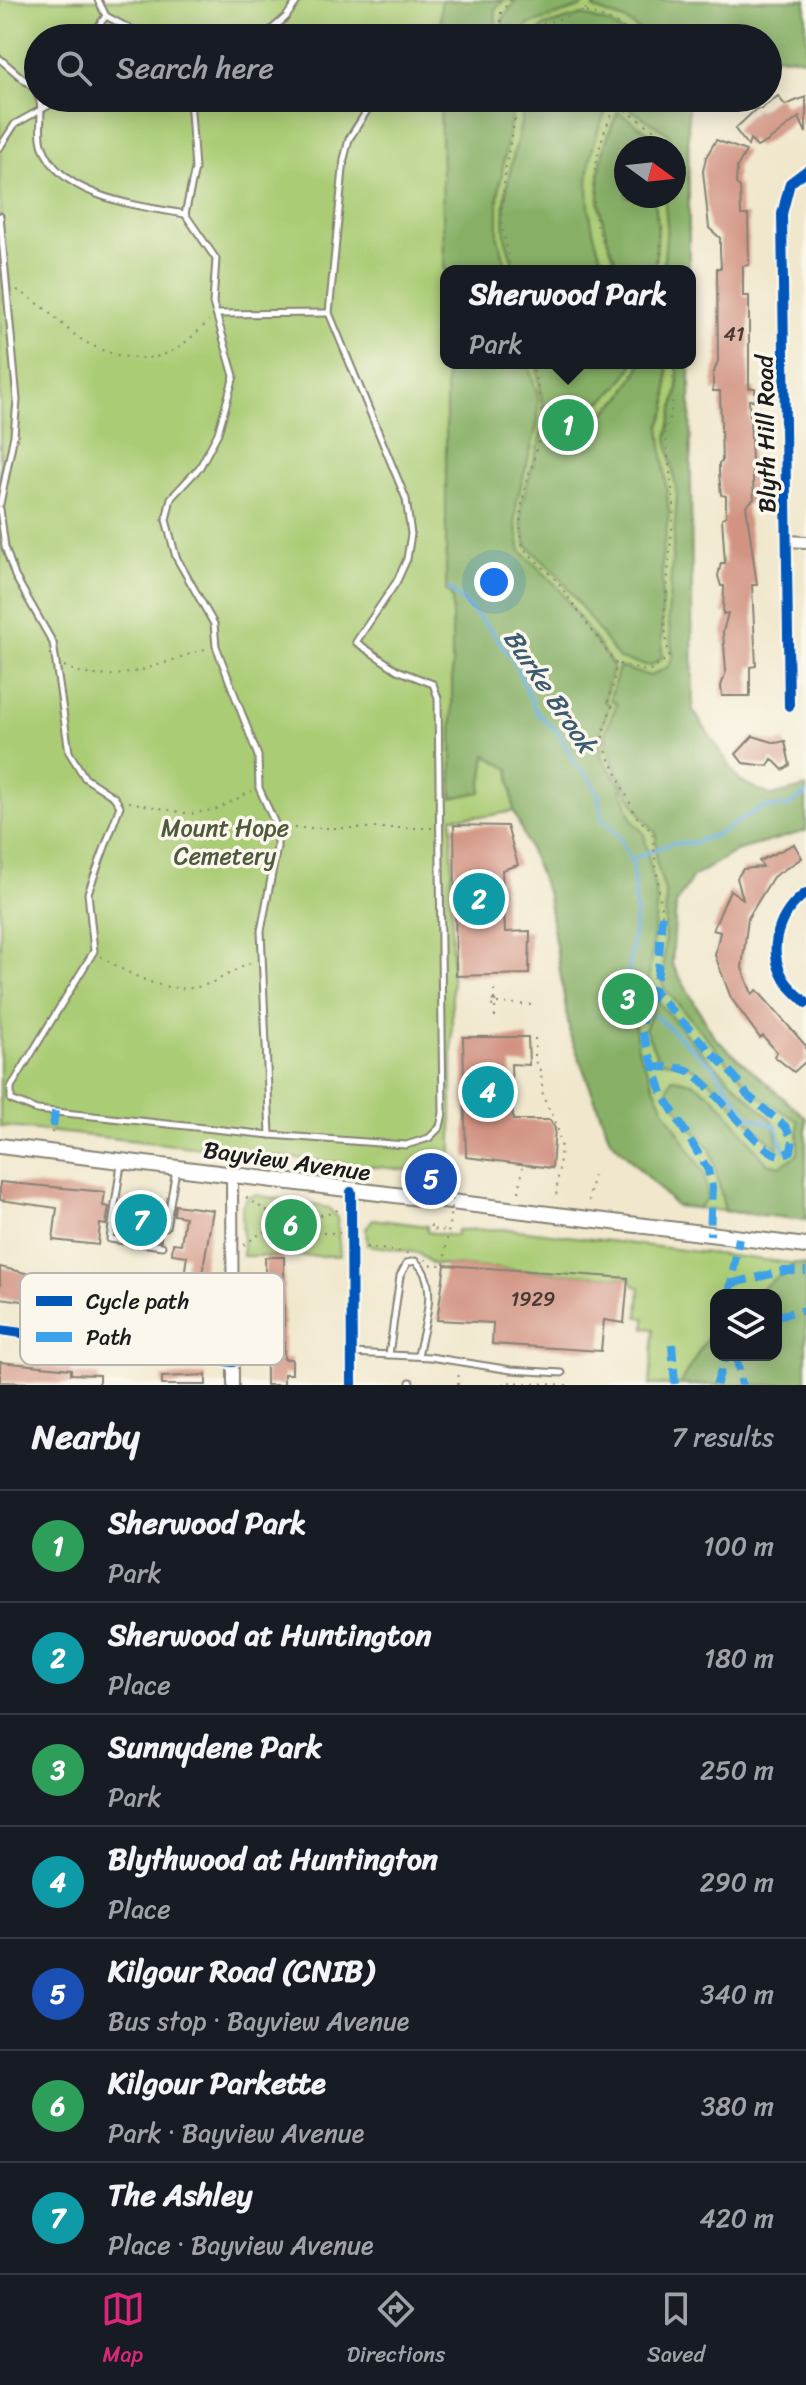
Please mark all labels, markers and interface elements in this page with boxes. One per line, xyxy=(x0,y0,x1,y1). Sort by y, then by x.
search box xyxy=(24,24,782,112)
text: Search here xyxy=(116,41,274,95)
icon: search xyxy=(52,46,96,90)
north arrow xyxy=(614,136,686,208)
popup xyxy=(440,265,696,369)
text: Sherwood Park xyxy=(469,267,667,321)
house number: 41 xyxy=(723,317,745,352)
text: Park xyxy=(469,321,522,367)
street label: Blyth Hill Road xyxy=(744,352,788,513)
pin: 1 xyxy=(542,395,594,455)
your location xyxy=(474,562,514,602)
water label: Burke Brook xyxy=(491,619,611,765)
park label: Mount Hope Cemetery xyxy=(161,807,289,877)
pin: 2 xyxy=(453,869,505,929)
pin: 3 xyxy=(602,969,654,1029)
pin: 4 xyxy=(462,1062,514,1122)
street label: Bayview Avenue xyxy=(201,1128,374,1194)
pin: 5 xyxy=(405,1149,457,1209)
pin: 7 xyxy=(115,1190,167,1250)
pin: 6 xyxy=(265,1195,317,1255)
legend xyxy=(20,1273,284,1365)
text: Cycle path xyxy=(86,1282,189,1321)
house number: 1929 xyxy=(511,1282,555,1317)
map controls xyxy=(710,1289,782,1361)
button: layers xyxy=(710,1289,782,1361)
text: Path xyxy=(86,1318,132,1357)
text: Nearby xyxy=(32,1407,140,1467)
text: 7 results xyxy=(672,1414,774,1460)
text: Sherwood Park xyxy=(108,1496,306,1550)
text: 1 xyxy=(52,1523,64,1569)
text: 100 m xyxy=(703,1523,774,1569)
text: Park xyxy=(108,1550,161,1596)
text: Sherwood at Huntington xyxy=(108,1608,432,1662)
text: 2 xyxy=(50,1635,66,1681)
text: 180 m xyxy=(704,1635,774,1681)
text: Place xyxy=(108,1662,171,1708)
text: Sunnydene Park xyxy=(108,1720,322,1774)
text: 3 xyxy=(51,1747,65,1793)
text: 250 m xyxy=(700,1747,774,1793)
text: Park xyxy=(108,1774,161,1820)
text: Blythwood at Huntington xyxy=(108,1832,438,1886)
text: 4 xyxy=(50,1859,66,1905)
text: 290 m xyxy=(700,1859,774,1905)
text: Place xyxy=(108,1886,171,1932)
text: Kilgour Road (CNIB) xyxy=(108,1944,374,1998)
text: 5 xyxy=(50,1971,66,2017)
text: 340 m xyxy=(700,1971,774,2017)
text: Bus stop · Bayview Avenue xyxy=(108,1998,409,2044)
text: Kilgour Parkette xyxy=(108,2056,326,2110)
text: 6 xyxy=(51,2083,65,2129)
text: 380 m xyxy=(701,2083,774,2129)
text: Park · Bayview Avenue xyxy=(108,2110,364,2156)
text: The Ashley xyxy=(108,2168,252,2222)
text: 7 xyxy=(51,2195,65,2241)
text: 420 m xyxy=(700,2195,774,2241)
text: Place · Bayview Avenue xyxy=(108,2222,374,2268)
tab: Map xyxy=(101,2287,145,2374)
tab: Directions xyxy=(347,2287,445,2374)
tab: Saved xyxy=(647,2287,705,2374)

